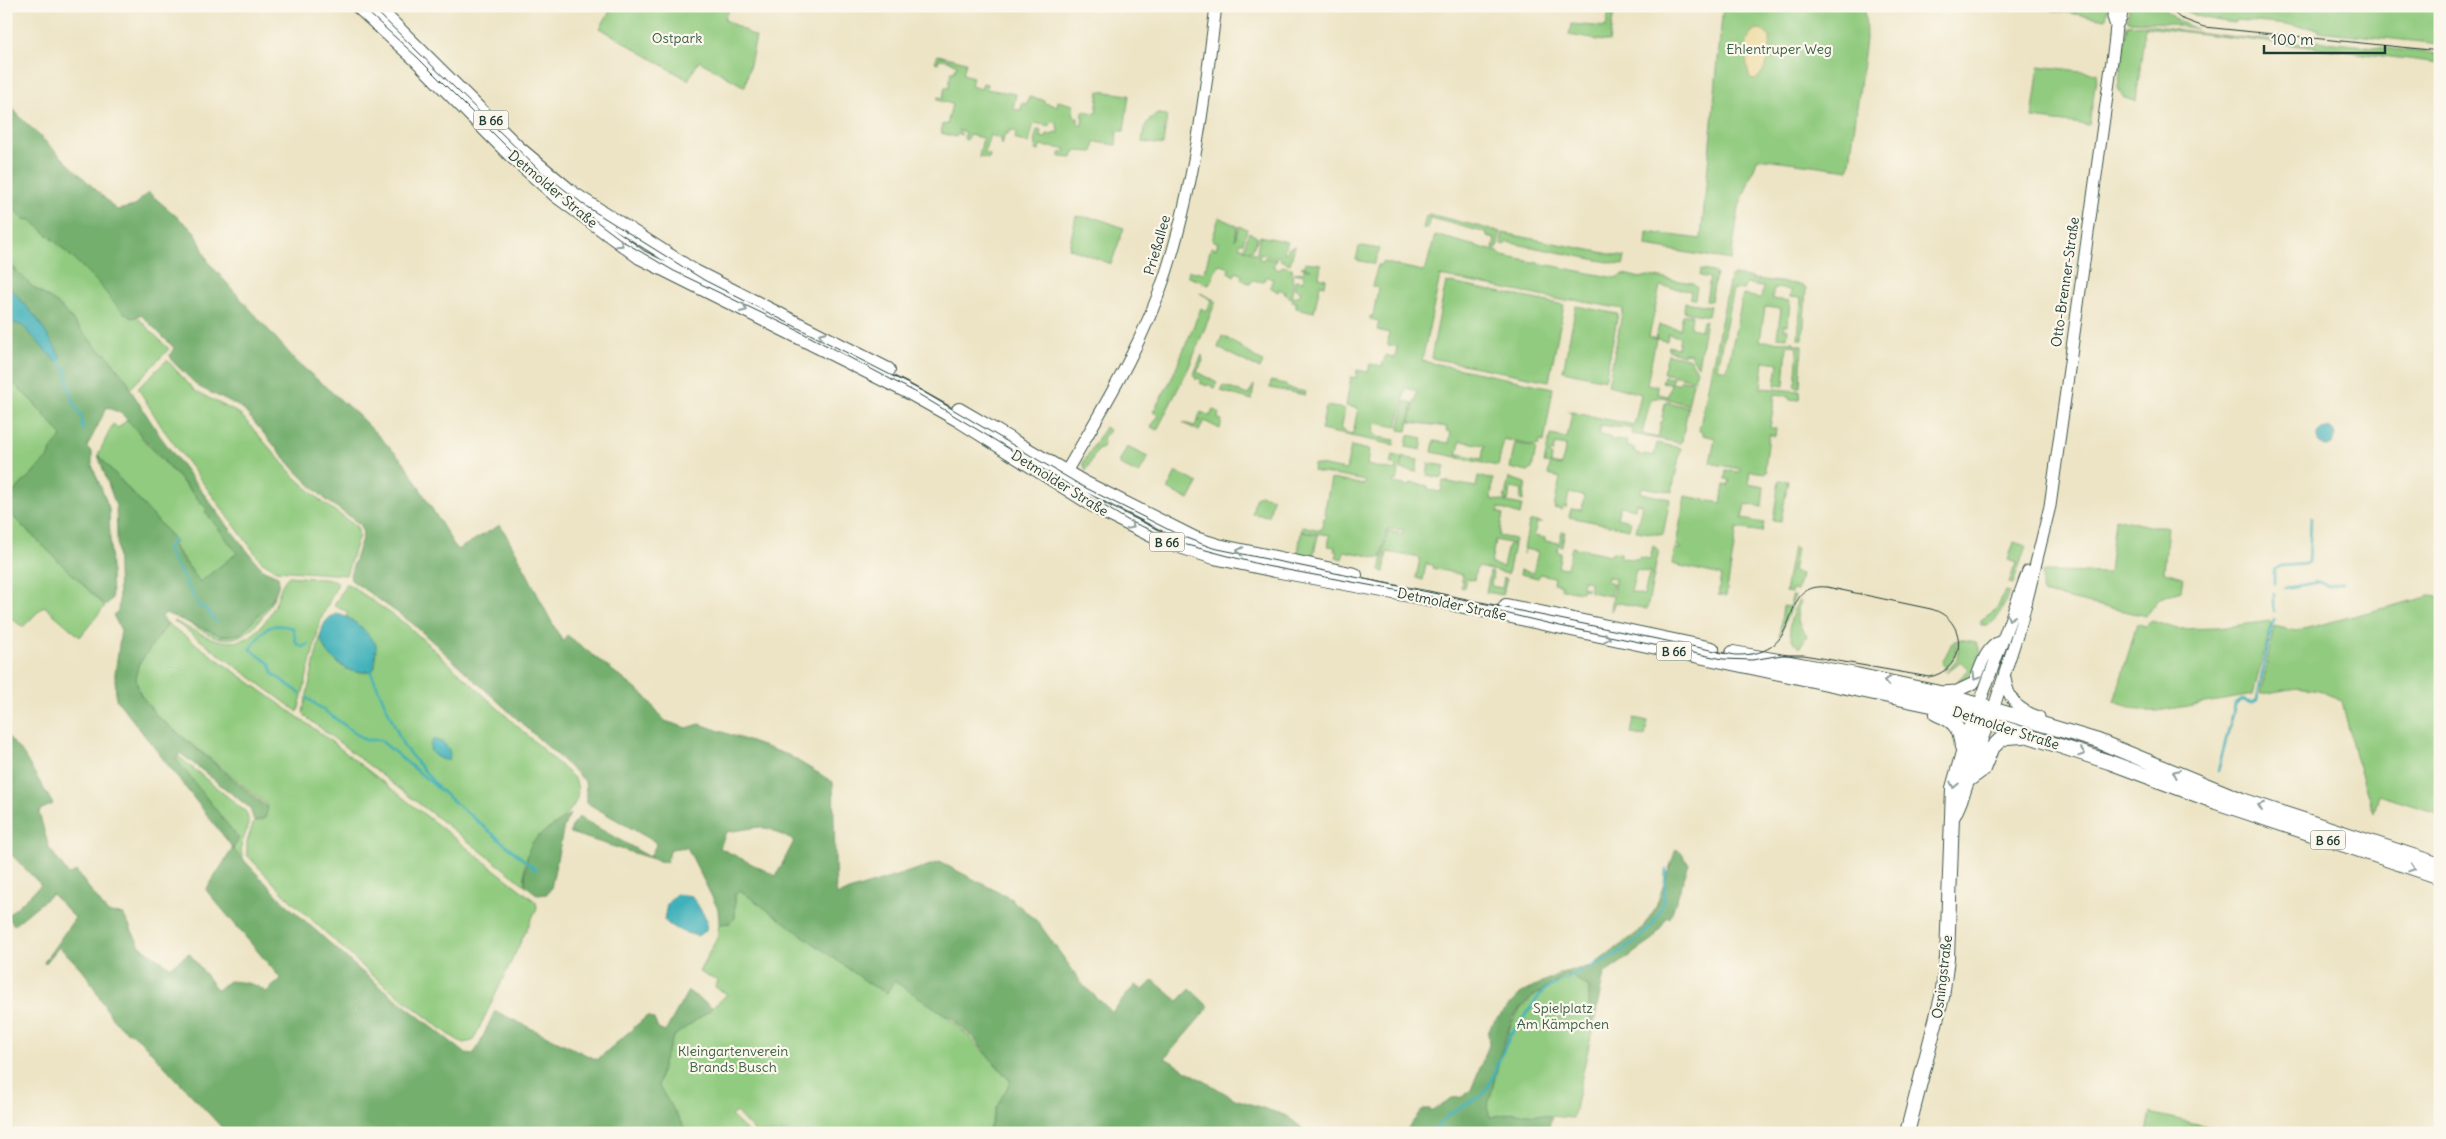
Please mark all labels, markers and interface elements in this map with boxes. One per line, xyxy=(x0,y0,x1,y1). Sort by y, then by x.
scale bar xyxy=(2264,22,2385,54)
park label: Ostpark xyxy=(652,29,702,47)
text: 100 m xyxy=(2271,30,2313,49)
park label: Ehlentruper Weg xyxy=(1726,40,1832,58)
road number: B 66 xyxy=(474,110,508,130)
street label: Detmolder Straße xyxy=(505,146,601,232)
street label: Prießallee xyxy=(1140,213,1174,277)
street label: Otto-Brenner-Straße xyxy=(2047,216,2083,348)
one-way arrow xyxy=(615,237,624,247)
one-way arrow xyxy=(739,303,748,313)
one-way arrow xyxy=(818,331,827,341)
street label: Detmolder Straße xyxy=(1008,446,1112,520)
one-way arrow xyxy=(1126,519,1135,530)
road number: B 66 xyxy=(1150,532,1184,552)
one-way arrow xyxy=(1236,546,1245,557)
street label: Detmolder Straße xyxy=(1396,584,1508,624)
one-way arrow xyxy=(2006,612,2016,621)
one-way arrow xyxy=(1603,632,1611,642)
road number: B 66 xyxy=(1656,641,1692,660)
one-way arrow xyxy=(1972,672,1982,681)
one-way arrow xyxy=(1883,676,1892,687)
street label: Detmolder Straße xyxy=(1950,702,2062,754)
one-way arrow xyxy=(2078,747,2086,757)
one-way arrow xyxy=(2172,768,2181,779)
one-way arrow xyxy=(1949,781,1960,790)
one-way arrow xyxy=(2257,802,2265,812)
road number: B 66 xyxy=(2310,830,2346,850)
one-way arrow xyxy=(2407,862,2416,872)
street label: Osningstraße xyxy=(1928,934,1956,1020)
park label: Spielplatz Am Kämpchen xyxy=(1517,999,1609,1033)
park label: Kleingartenverein Brands Busch xyxy=(678,1042,788,1076)

